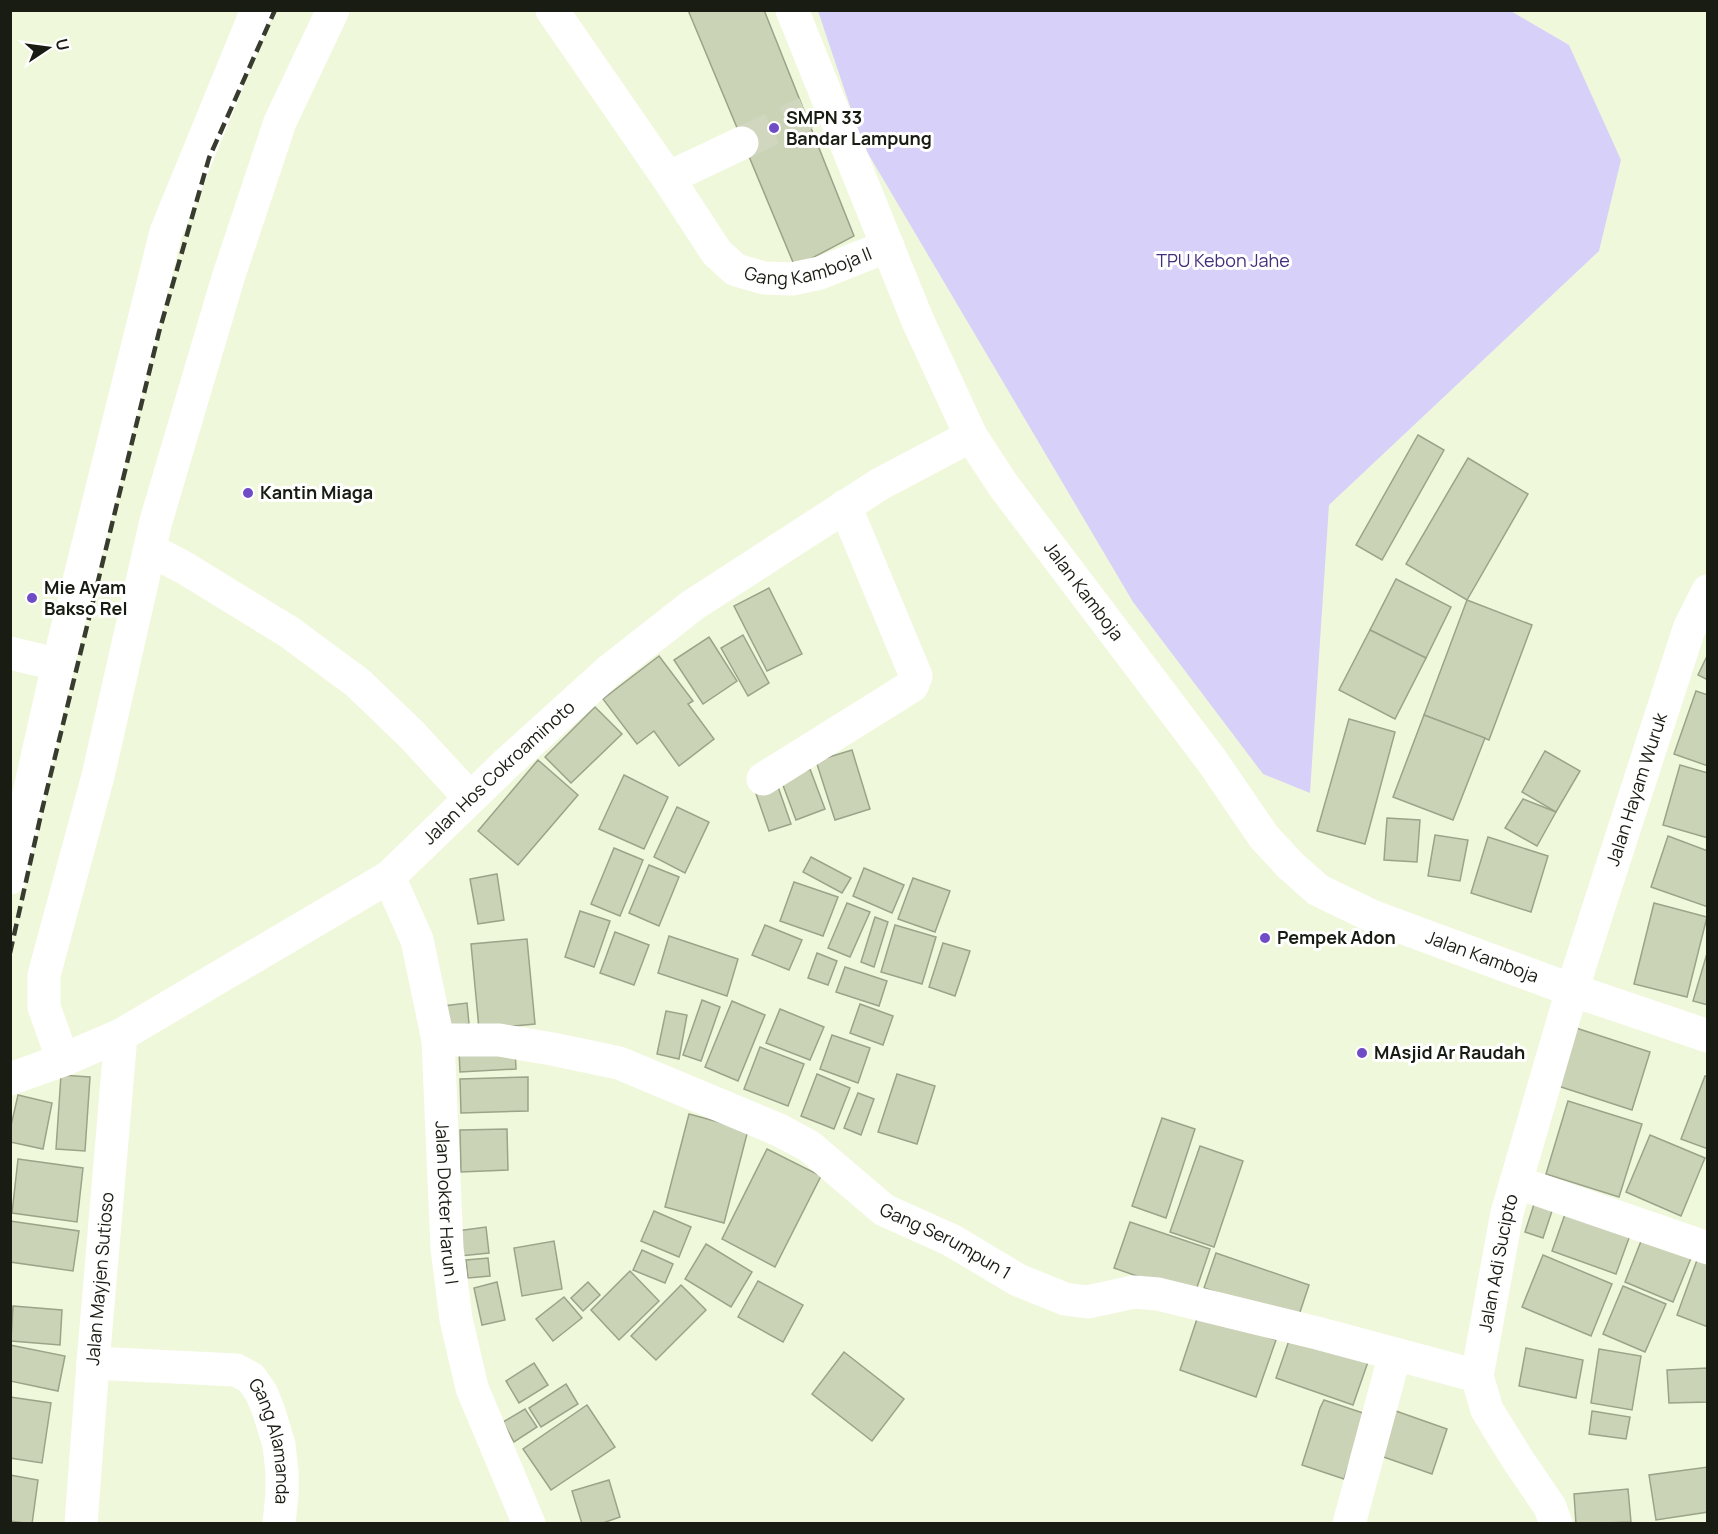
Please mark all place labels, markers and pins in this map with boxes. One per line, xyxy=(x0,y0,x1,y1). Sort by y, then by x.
place label: SMPN 33 Bandar Lampung xyxy=(786,105,932,150)
marker: SMPN 33 Bandar Lampung xyxy=(767,121,781,135)
place label: Kantin Miaga xyxy=(260,480,373,504)
marker: Kantin Miaga xyxy=(241,486,255,500)
place label: Mie Ayam Bakso Rel xyxy=(44,575,127,620)
marker: Mie Ayam Bakso Rel xyxy=(25,591,39,605)
place label: Pempek Adon xyxy=(1277,925,1396,949)
marker: Pempek Adon xyxy=(1258,931,1272,945)
place label: MAsjid Ar Raudah xyxy=(1374,1040,1525,1064)
marker: MAsjid Ar Raudah xyxy=(1355,1046,1369,1060)

